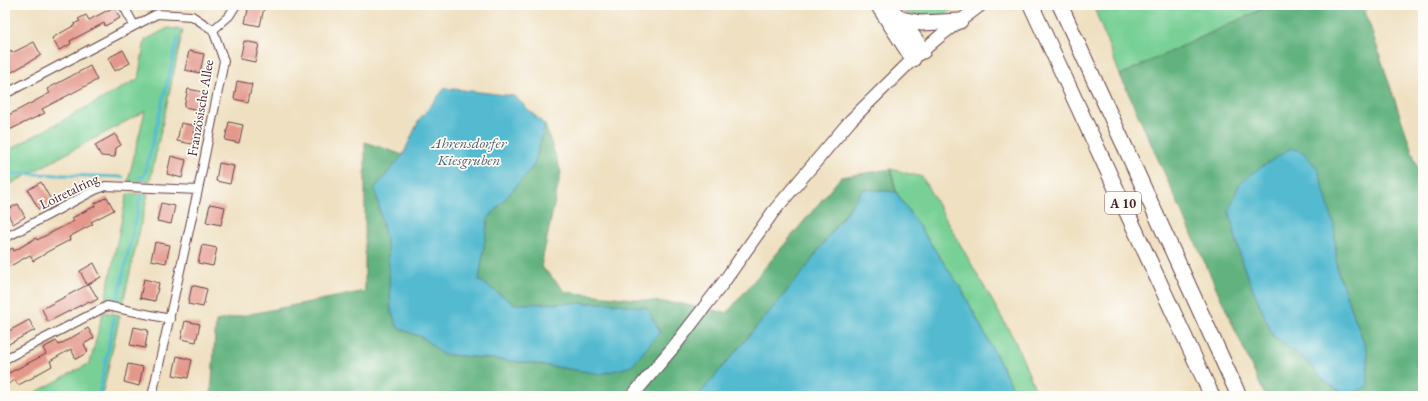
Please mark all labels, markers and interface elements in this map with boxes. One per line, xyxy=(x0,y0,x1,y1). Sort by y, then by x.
street label: Französische Allee xyxy=(183,58,217,158)
water label: Ahrensdorfer Kiesgruben xyxy=(431,133,508,169)
street label: Loiretalring xyxy=(36,169,102,213)
road number: A 10 xyxy=(1105,192,1141,214)

